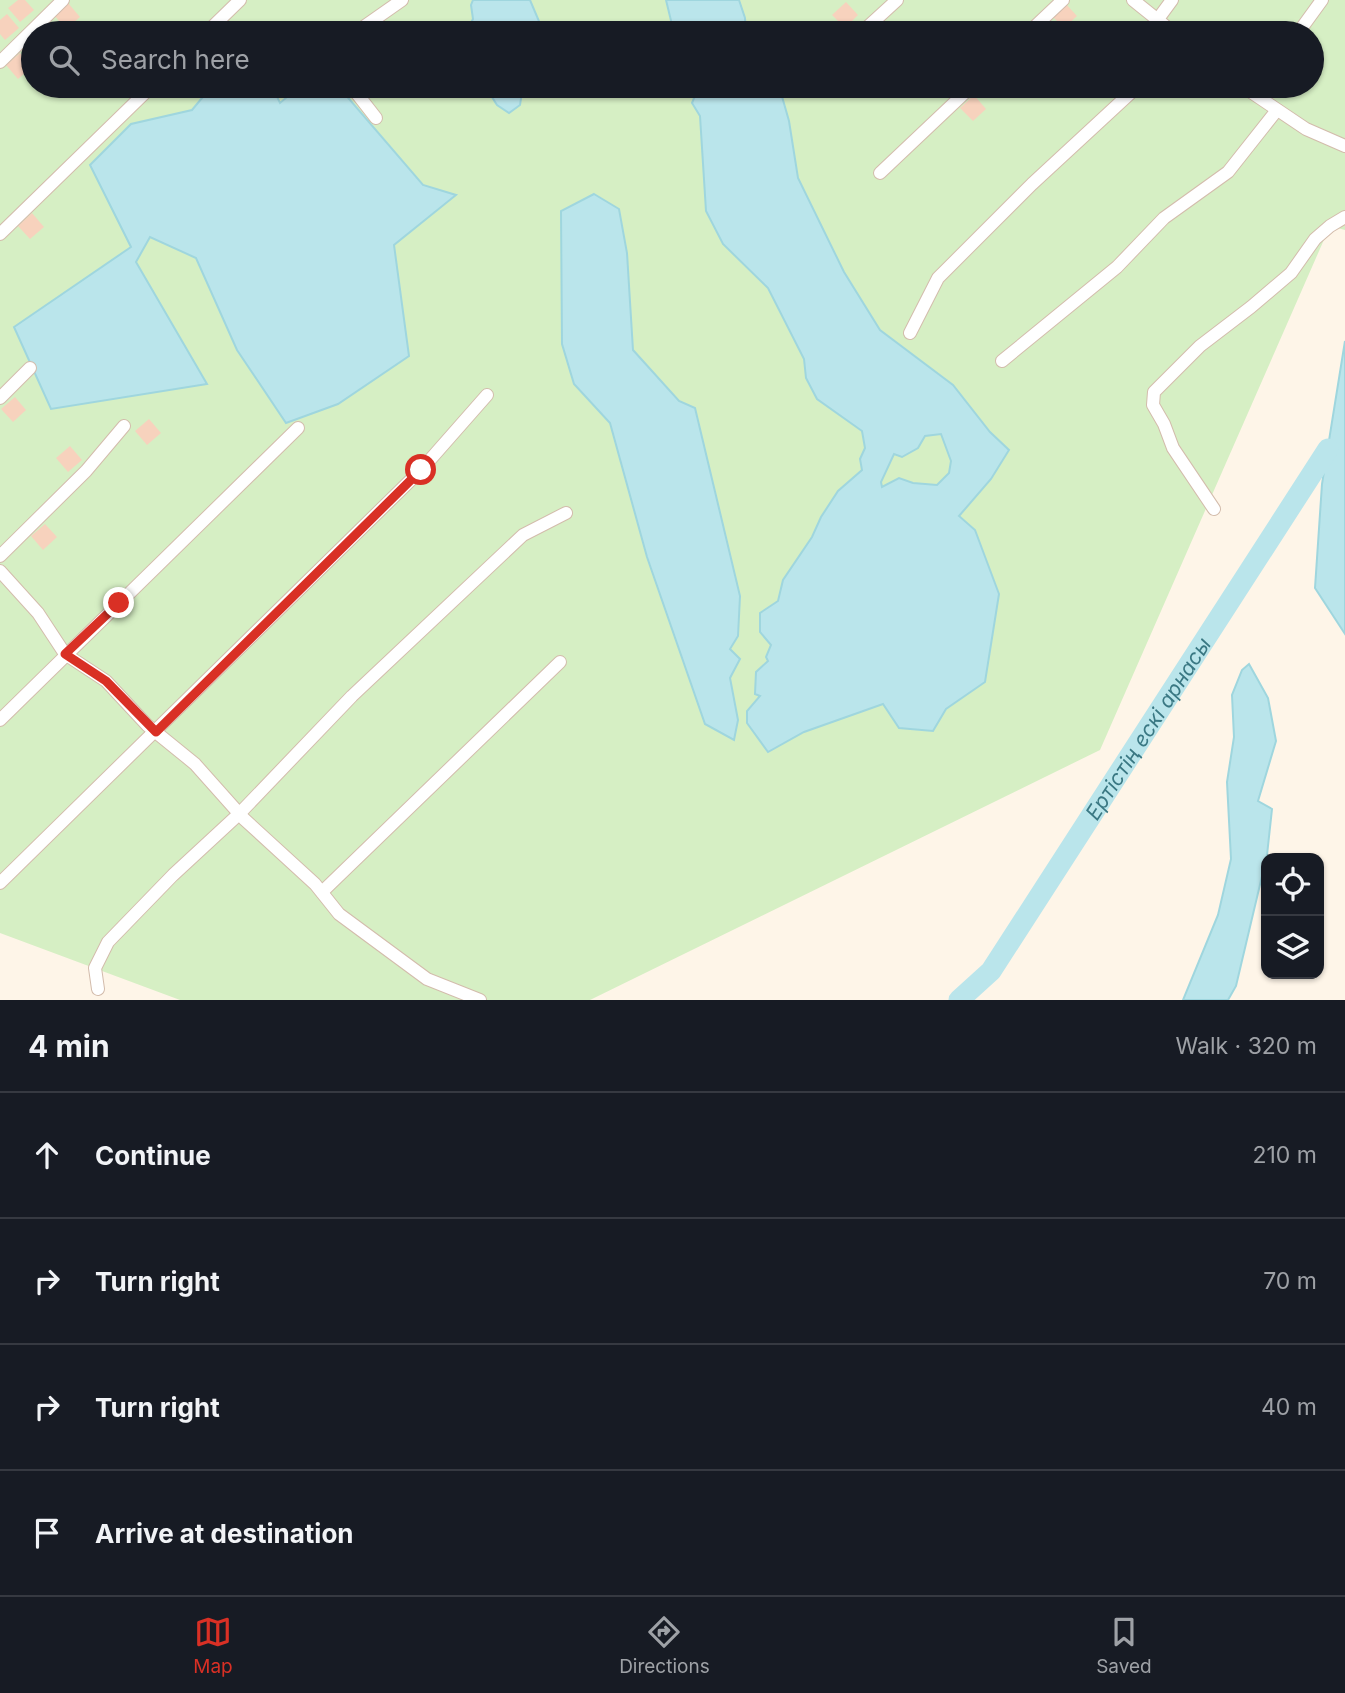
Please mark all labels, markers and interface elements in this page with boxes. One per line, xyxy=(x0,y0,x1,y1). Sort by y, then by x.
search box xyxy=(21,21,1324,98)
icon: search xyxy=(45,41,83,79)
text: Search here xyxy=(101,44,250,75)
route start xyxy=(405,454,436,485)
route end xyxy=(103,587,134,618)
water label: Ертістің ескі арнасы xyxy=(1080,633,1216,824)
map controls xyxy=(1261,853,1324,979)
button: locate xyxy=(1261,853,1324,916)
button: layers xyxy=(1261,916,1324,979)
text: 4 min xyxy=(28,1028,110,1064)
text: Walk · 320 m xyxy=(1175,1032,1317,1060)
icon: ahead xyxy=(28,1136,66,1174)
text: Continue xyxy=(95,1140,211,1171)
text: 210 m xyxy=(1252,1141,1317,1169)
icon: right xyxy=(28,1262,66,1300)
text: Turn right xyxy=(95,1266,220,1297)
text: 70 m xyxy=(1263,1267,1317,1295)
icon: right xyxy=(28,1388,66,1426)
text: Turn right xyxy=(95,1392,220,1423)
text: 40 m xyxy=(1261,1393,1317,1421)
icon: arrive xyxy=(28,1514,66,1552)
text: Arrive at destination xyxy=(95,1518,354,1549)
tab: Map xyxy=(193,1613,233,1678)
tab: Directions xyxy=(619,1613,710,1678)
tab: Saved xyxy=(1096,1613,1152,1678)

